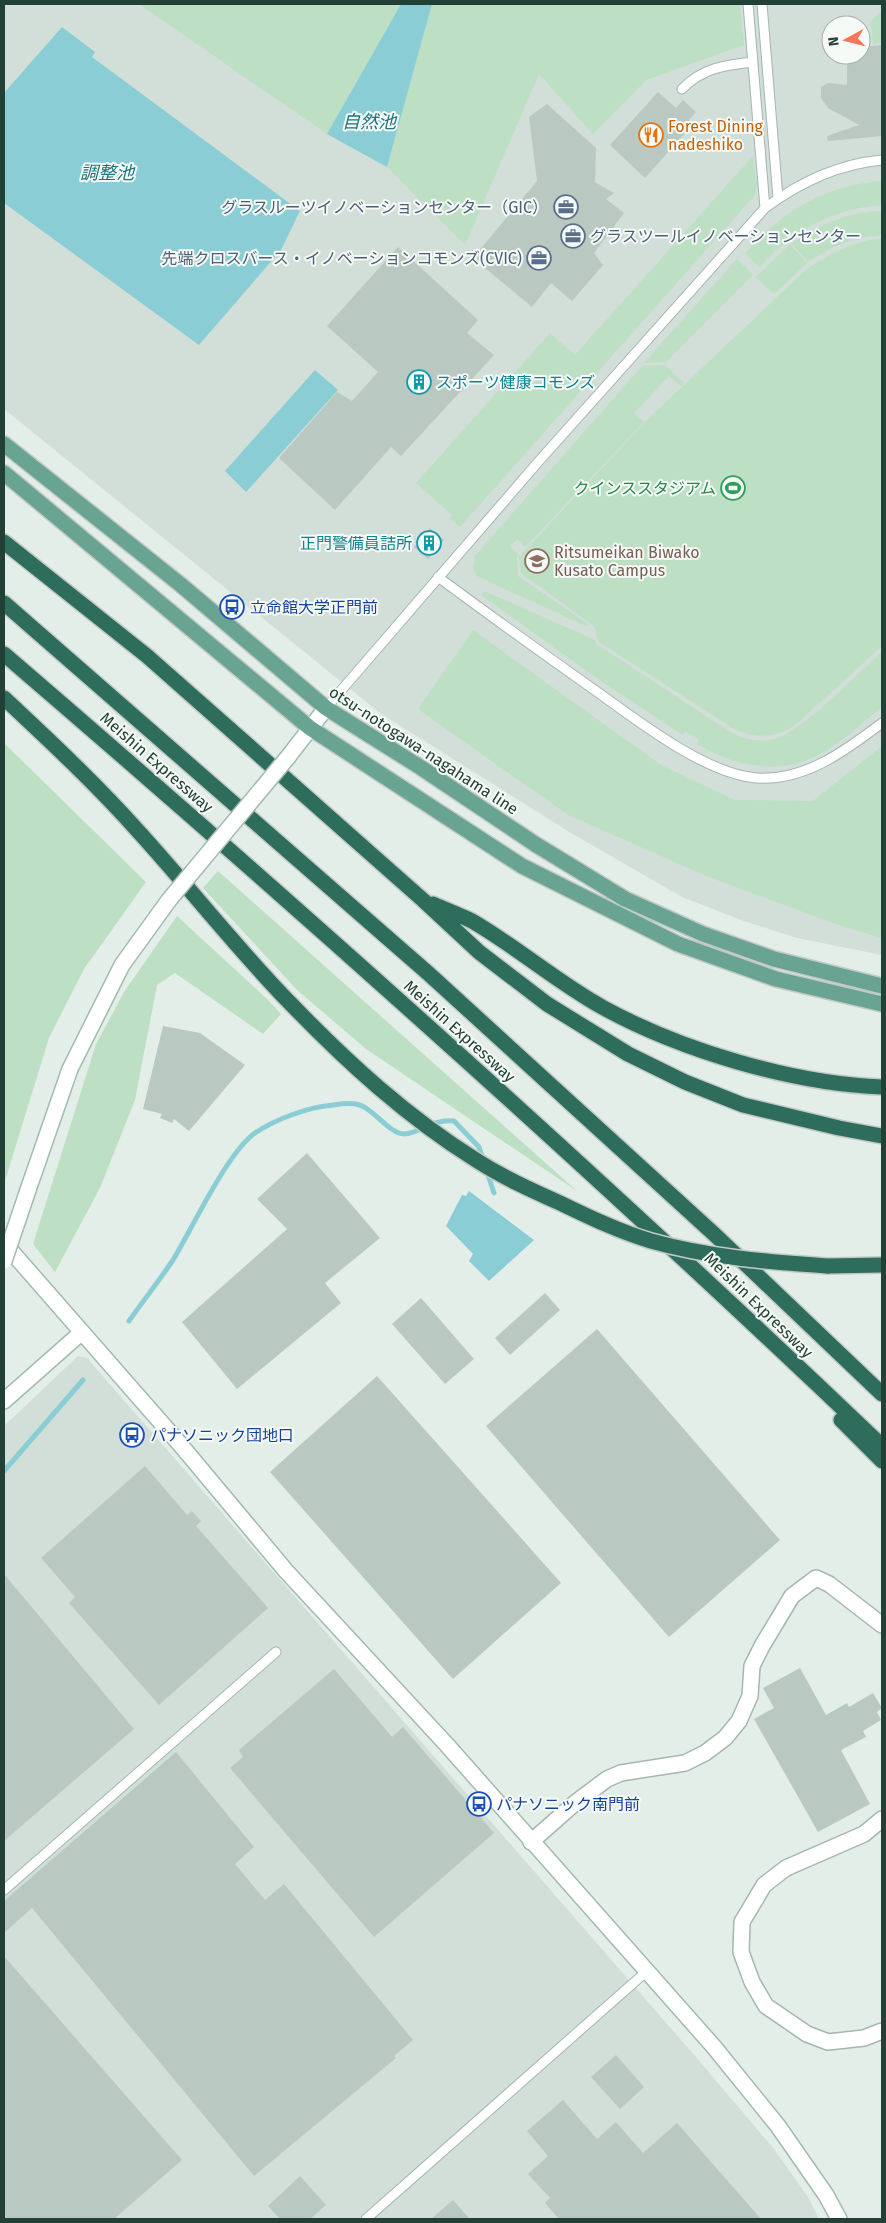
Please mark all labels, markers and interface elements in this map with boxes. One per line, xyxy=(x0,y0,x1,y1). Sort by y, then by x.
north arrow xyxy=(821,15,871,65)
text: N xyxy=(825,36,843,47)
water label: 自然池 xyxy=(342,111,398,133)
place label: Forest Dining nadeshiko xyxy=(668,117,764,154)
restaurant icon: Forest Dining nadeshiko xyxy=(638,122,664,148)
water label: 調整池 xyxy=(80,162,136,184)
office icon: グラスルーツイノベーションセンター（GIC） xyxy=(553,194,579,220)
place label: グラスルーツイノベーションセンター（GIC） xyxy=(221,198,548,217)
office icon: グラスツールイノベーションセンター xyxy=(560,223,586,249)
place label: グラスツールイノベーションセンター xyxy=(590,227,861,246)
office icon: 先端クロスバース・イノベーションコモンズ(CVIC) xyxy=(526,245,552,271)
place label: 先端クロスバース・イノベーションコモンズ(CVIC) xyxy=(162,249,522,268)
building icon: スポーツ健康コモンズ xyxy=(406,369,432,395)
place label: スポーツ健康コモンズ xyxy=(436,373,595,392)
sports icon: クインススタジアム xyxy=(720,475,746,501)
place label: クインススタジアム xyxy=(573,479,716,498)
building icon: 正門警備員詰所 xyxy=(416,530,442,556)
place label: 正門警備員詰所 xyxy=(300,534,412,553)
place label: Ritsumeikan Biwako Kusato Campus xyxy=(554,543,700,580)
school or university icon: Ritsumeikan Biwako Kusato Campus xyxy=(524,548,550,574)
bus stop icon: 立命館大学正門前 xyxy=(219,594,245,620)
place label: 立命館大学正門前 xyxy=(250,598,378,617)
street label: otsu-notogawa-nagahama line xyxy=(326,682,522,819)
street label: Meishin Expressway xyxy=(96,708,217,817)
street label: Meishin Expressway xyxy=(400,976,519,1086)
street label: Meishin Expressway xyxy=(701,1249,817,1362)
bus stop icon: パナソニック団地口 xyxy=(119,1422,145,1448)
place label: パナソニック団地口 xyxy=(150,1426,294,1445)
bus stop icon: パナソニック南門前 xyxy=(466,1791,492,1817)
place label: パナソニック南門前 xyxy=(496,1795,640,1814)

